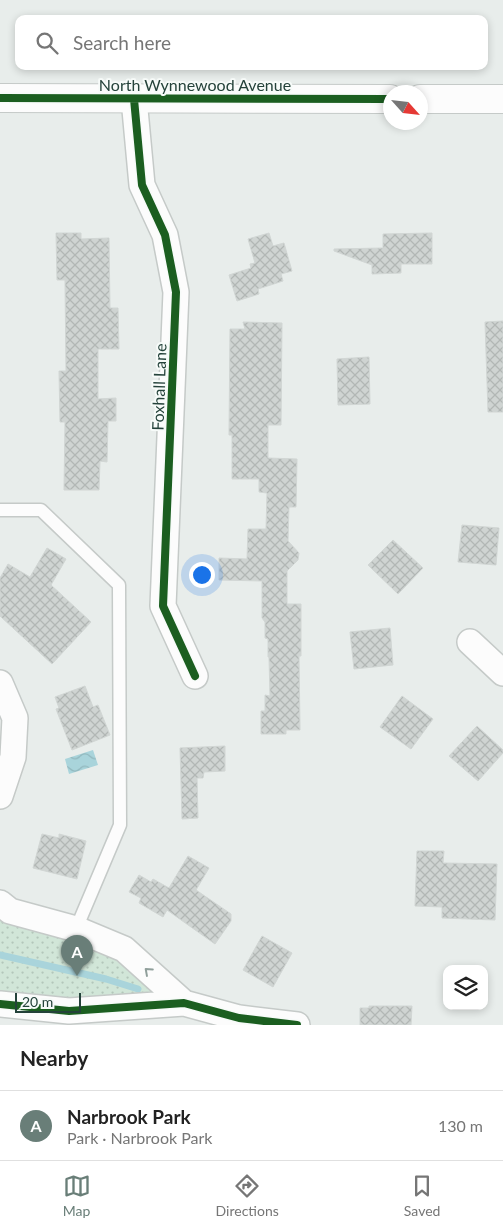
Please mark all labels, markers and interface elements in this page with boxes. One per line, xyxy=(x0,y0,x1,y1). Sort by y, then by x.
search box xyxy=(15,15,488,70)
icon: search xyxy=(33,29,61,57)
text: Search here xyxy=(73,31,171,54)
street label: North Wynnewood Avenue xyxy=(99,75,291,94)
north arrow xyxy=(383,85,428,130)
street label: Foxhall Lane xyxy=(147,343,170,431)
your location xyxy=(189,562,215,588)
pin: A xyxy=(61,935,93,976)
map controls xyxy=(443,965,488,1010)
button: layers xyxy=(443,965,488,1010)
one-way arrow xyxy=(144,967,153,976)
scale bar xyxy=(15,990,81,1013)
text: 20 m xyxy=(22,993,53,1010)
text: Nearby xyxy=(20,1045,88,1070)
text: Narbrook Park xyxy=(67,1105,191,1128)
text: A xyxy=(30,1116,42,1135)
text: 130 m xyxy=(438,1116,483,1135)
text: Park · Narbrook Park xyxy=(67,1128,212,1147)
tab: Map xyxy=(63,1172,91,1219)
tab: Directions xyxy=(216,1172,279,1219)
tab: Saved xyxy=(404,1172,440,1219)

